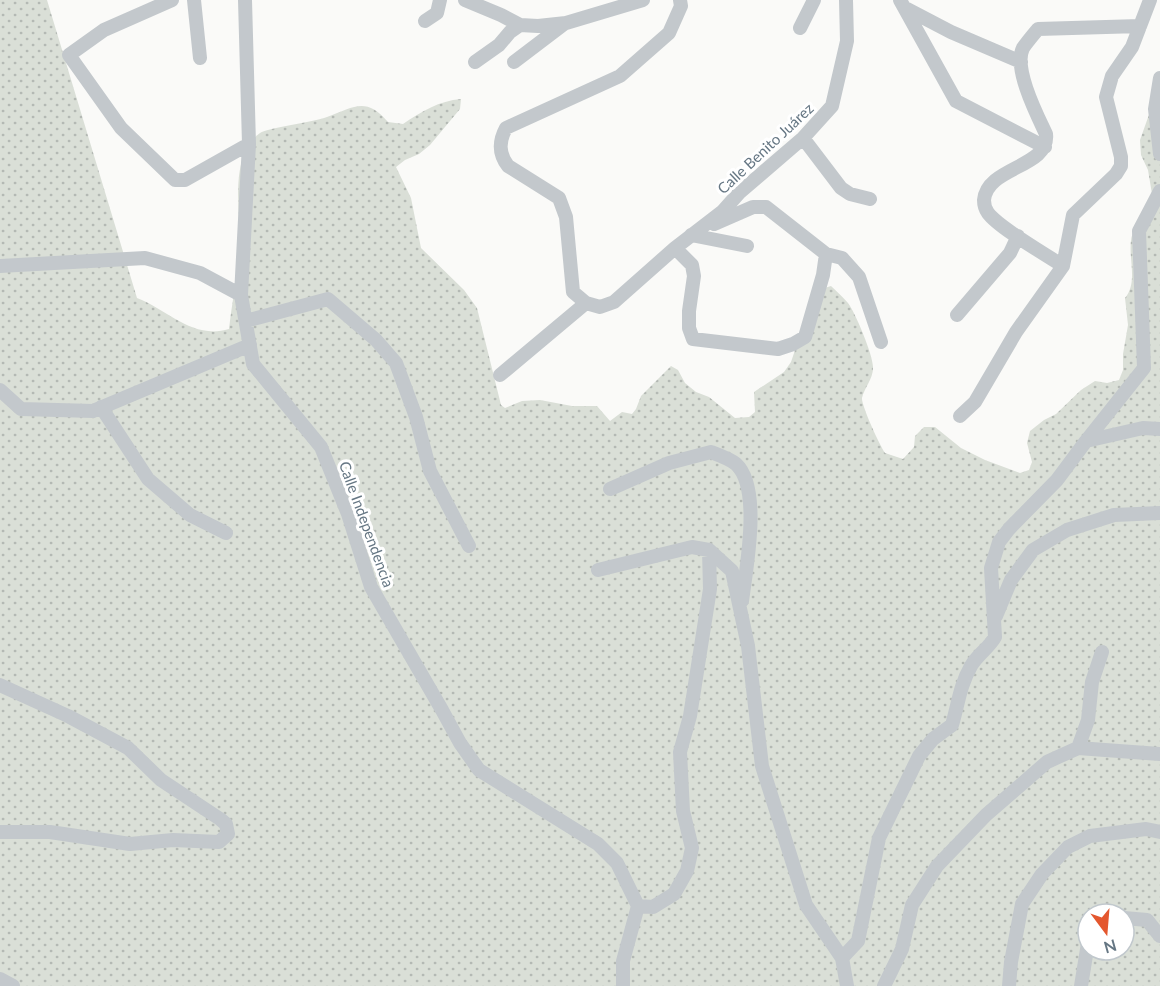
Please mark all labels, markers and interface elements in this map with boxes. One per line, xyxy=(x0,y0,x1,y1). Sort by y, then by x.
street label: Calle Benito Juárez xyxy=(713,99,817,197)
street label: Calle Independencia xyxy=(336,459,398,589)
north arrow xyxy=(1076,902,1136,962)
text: N xyxy=(1102,936,1119,958)

